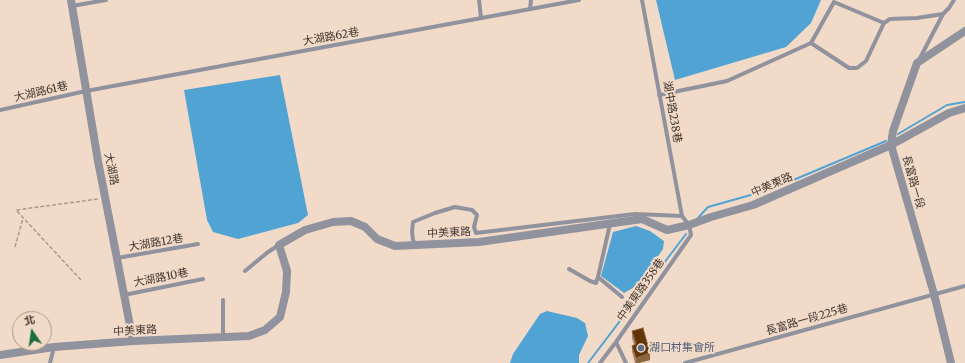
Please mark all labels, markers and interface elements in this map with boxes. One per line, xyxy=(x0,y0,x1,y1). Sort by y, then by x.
street label: 大湖路62巷 xyxy=(302,26,360,48)
street label: 大湖路61巷 xyxy=(13,79,69,105)
street label: 湖中路238巷 xyxy=(660,80,684,144)
street label: 大湖路 xyxy=(101,152,121,186)
street label: 長富路一段 xyxy=(899,154,927,210)
street label: 中美東路 xyxy=(749,170,795,200)
street label: 中美東路 xyxy=(427,225,471,241)
street label: 大湖路12巷 xyxy=(128,232,184,254)
street label: 中美東路358巷 xyxy=(615,256,667,324)
street label: 大湖路10巷 xyxy=(132,266,190,290)
street label: 長富路一段225巷 xyxy=(764,302,850,338)
north arrow xyxy=(12,311,52,351)
text: 北 xyxy=(23,312,36,328)
street label: 中美東路 xyxy=(113,323,157,339)
place label: 湖口村集會所 xyxy=(649,341,715,355)
marker: 湖口村集會所 xyxy=(636,343,646,353)

